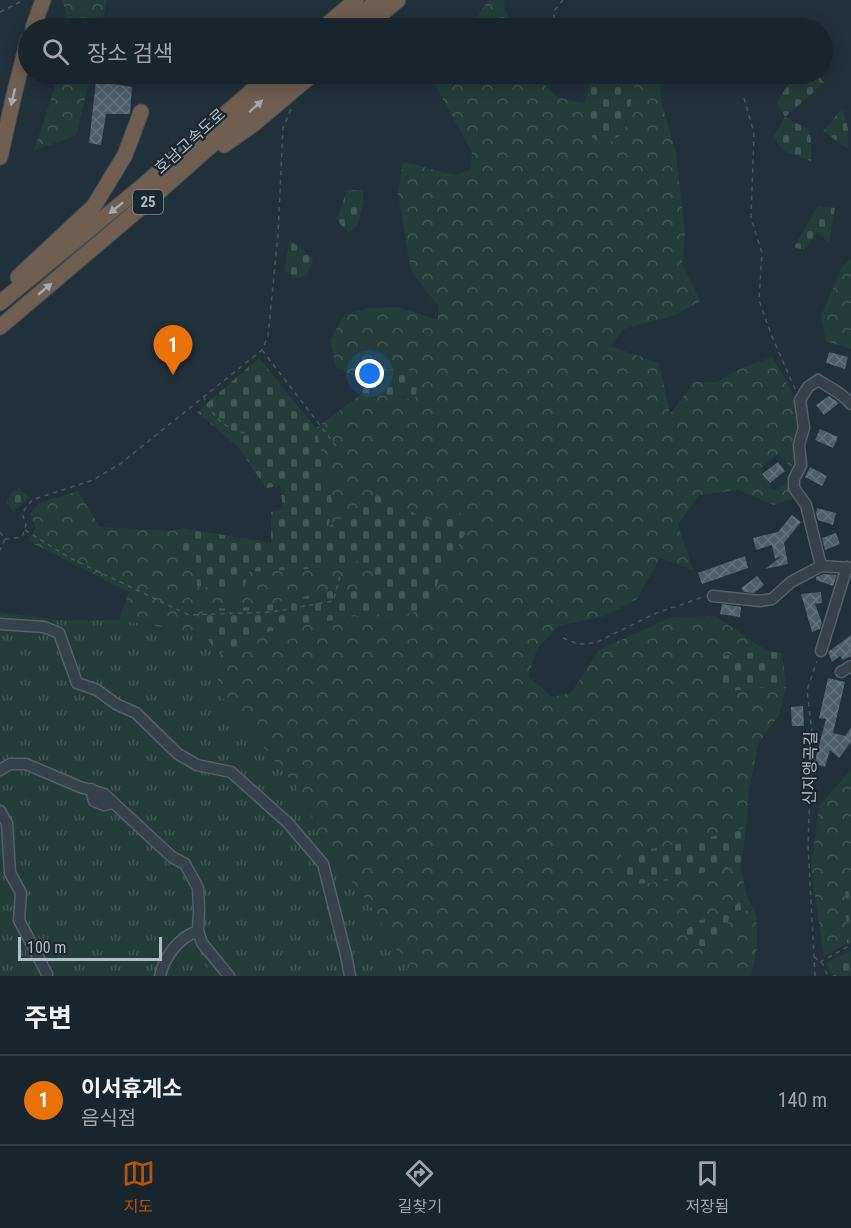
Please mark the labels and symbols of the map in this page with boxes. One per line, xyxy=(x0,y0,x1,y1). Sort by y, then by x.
one-way arrow xyxy=(8,88,18,106)
one-way arrow xyxy=(248,99,263,113)
street label: 호남고속도로 xyxy=(151,104,229,178)
road number: 25 xyxy=(133,190,163,214)
one-way arrow xyxy=(109,201,124,214)
one-way arrow xyxy=(37,283,52,296)
pin: 1 xyxy=(154,326,192,375)
your location xyxy=(355,359,384,388)
street label: 신지앵곡길 xyxy=(800,731,820,805)
scale bar xyxy=(18,934,162,962)

